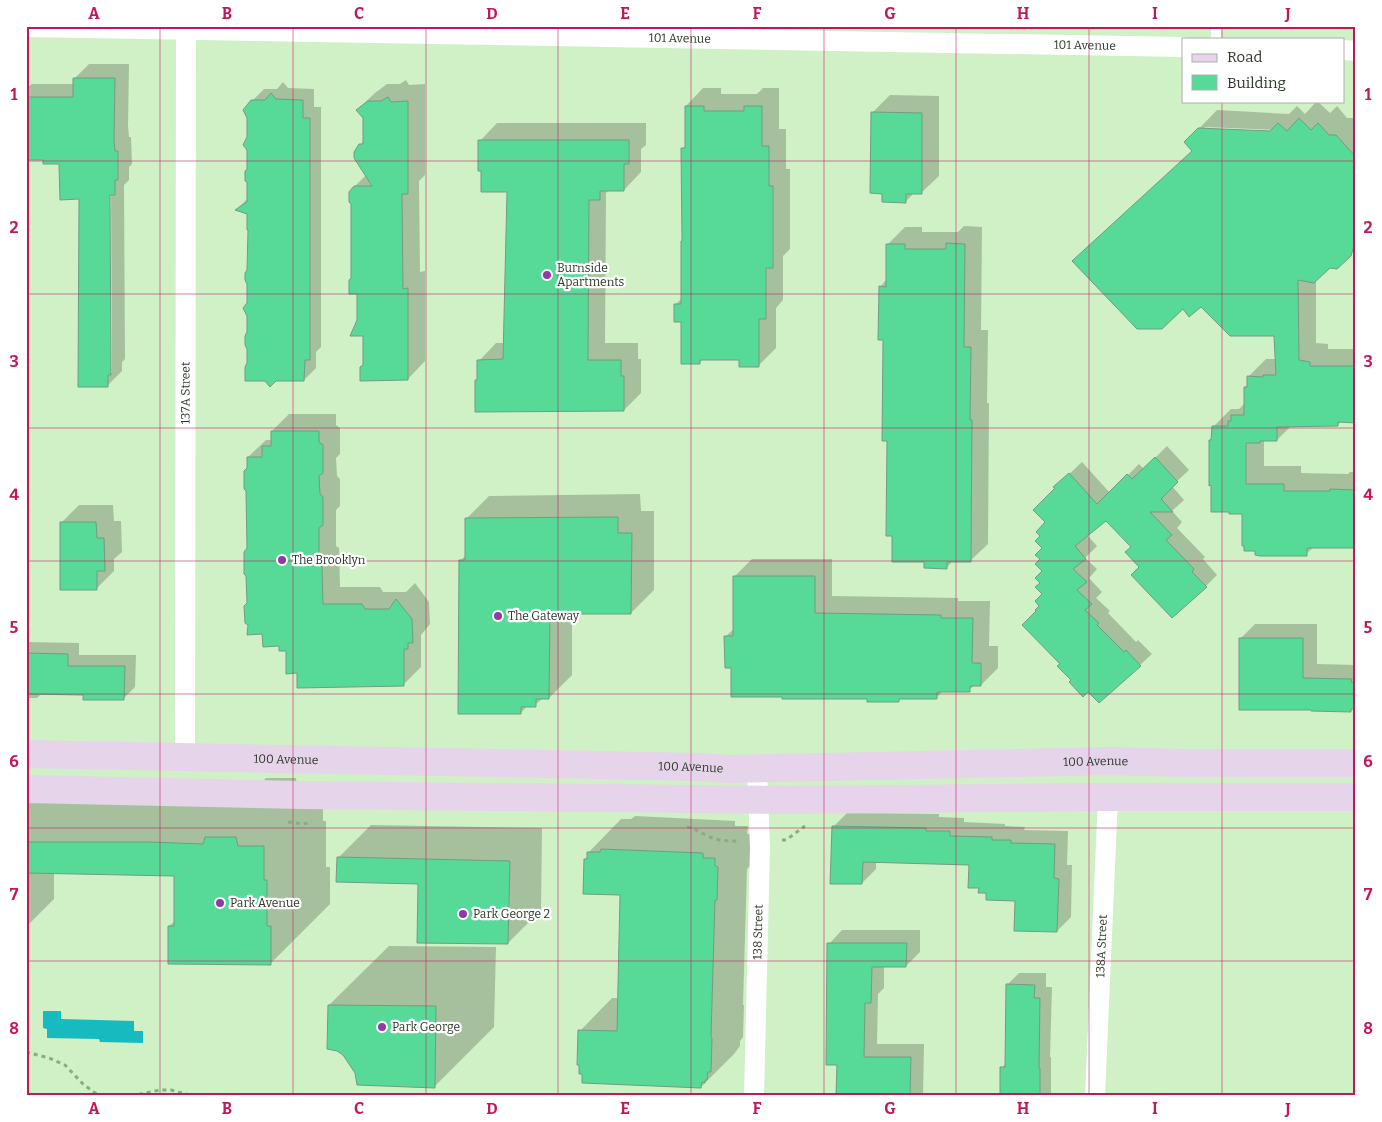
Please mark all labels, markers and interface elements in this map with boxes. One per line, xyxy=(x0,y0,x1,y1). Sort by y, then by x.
text: A xyxy=(88,4,100,23)
text: B xyxy=(222,4,232,23)
text: C xyxy=(354,4,364,23)
text: D xyxy=(486,4,498,23)
text: E xyxy=(620,4,630,23)
text: F xyxy=(753,4,762,23)
text: G xyxy=(884,4,896,23)
text: H xyxy=(1017,4,1030,23)
text: I xyxy=(1152,4,1158,23)
text: J xyxy=(1284,4,1291,23)
street label: 101 Avenue xyxy=(649,31,711,46)
street label: 101 Avenue xyxy=(1054,38,1116,53)
legend xyxy=(1182,38,1344,102)
text: Road xyxy=(1227,48,1262,66)
text: Building xyxy=(1227,74,1286,92)
text: 1 xyxy=(11,85,18,104)
text: 1 xyxy=(1365,85,1372,104)
text: 2 xyxy=(9,218,19,237)
text: 2 xyxy=(1363,218,1373,237)
place label: Burnside Apartments xyxy=(557,261,624,289)
marker: Burnside Apartments xyxy=(541,269,553,281)
text: 3 xyxy=(9,352,19,371)
text: 3 xyxy=(1363,352,1373,371)
street label: 137A Street xyxy=(178,361,193,424)
text: 4 xyxy=(9,485,19,504)
text: 4 xyxy=(1363,485,1373,504)
place label: The Brooklyn xyxy=(292,553,366,567)
marker: The Brooklyn xyxy=(276,554,288,566)
place label: The Gateway xyxy=(508,609,580,623)
marker: The Gateway xyxy=(492,610,504,622)
text: 5 xyxy=(10,618,19,637)
text: 5 xyxy=(1364,618,1373,637)
text: 6 xyxy=(9,752,19,771)
street label: 100 Avenue xyxy=(253,752,319,767)
text: 6 xyxy=(1363,752,1373,771)
street label: 100 Avenue xyxy=(1063,754,1128,769)
street label: 100 Avenue xyxy=(658,759,724,776)
text: 7 xyxy=(10,885,19,904)
text: 7 xyxy=(1364,885,1373,904)
place label: Park Avenue xyxy=(230,896,300,910)
marker: Park Avenue xyxy=(214,897,226,909)
street label: 138 Street xyxy=(750,904,766,960)
place label: Park George 2 xyxy=(473,907,550,921)
marker: Park George 2 xyxy=(457,908,469,920)
street label: 138A Street xyxy=(1093,914,1110,978)
text: 8 xyxy=(9,1019,19,1038)
text: 8 xyxy=(1363,1019,1373,1038)
place label: Park George xyxy=(392,1020,460,1034)
marker: Park George xyxy=(376,1021,388,1033)
text: A xyxy=(88,1099,100,1118)
text: B xyxy=(222,1099,232,1118)
text: C xyxy=(354,1099,364,1118)
text: D xyxy=(486,1099,498,1118)
text: E xyxy=(620,1099,630,1118)
text: F xyxy=(753,1099,762,1118)
text: G xyxy=(884,1099,896,1118)
text: H xyxy=(1017,1099,1030,1118)
text: I xyxy=(1152,1099,1158,1118)
text: J xyxy=(1284,1099,1291,1118)

